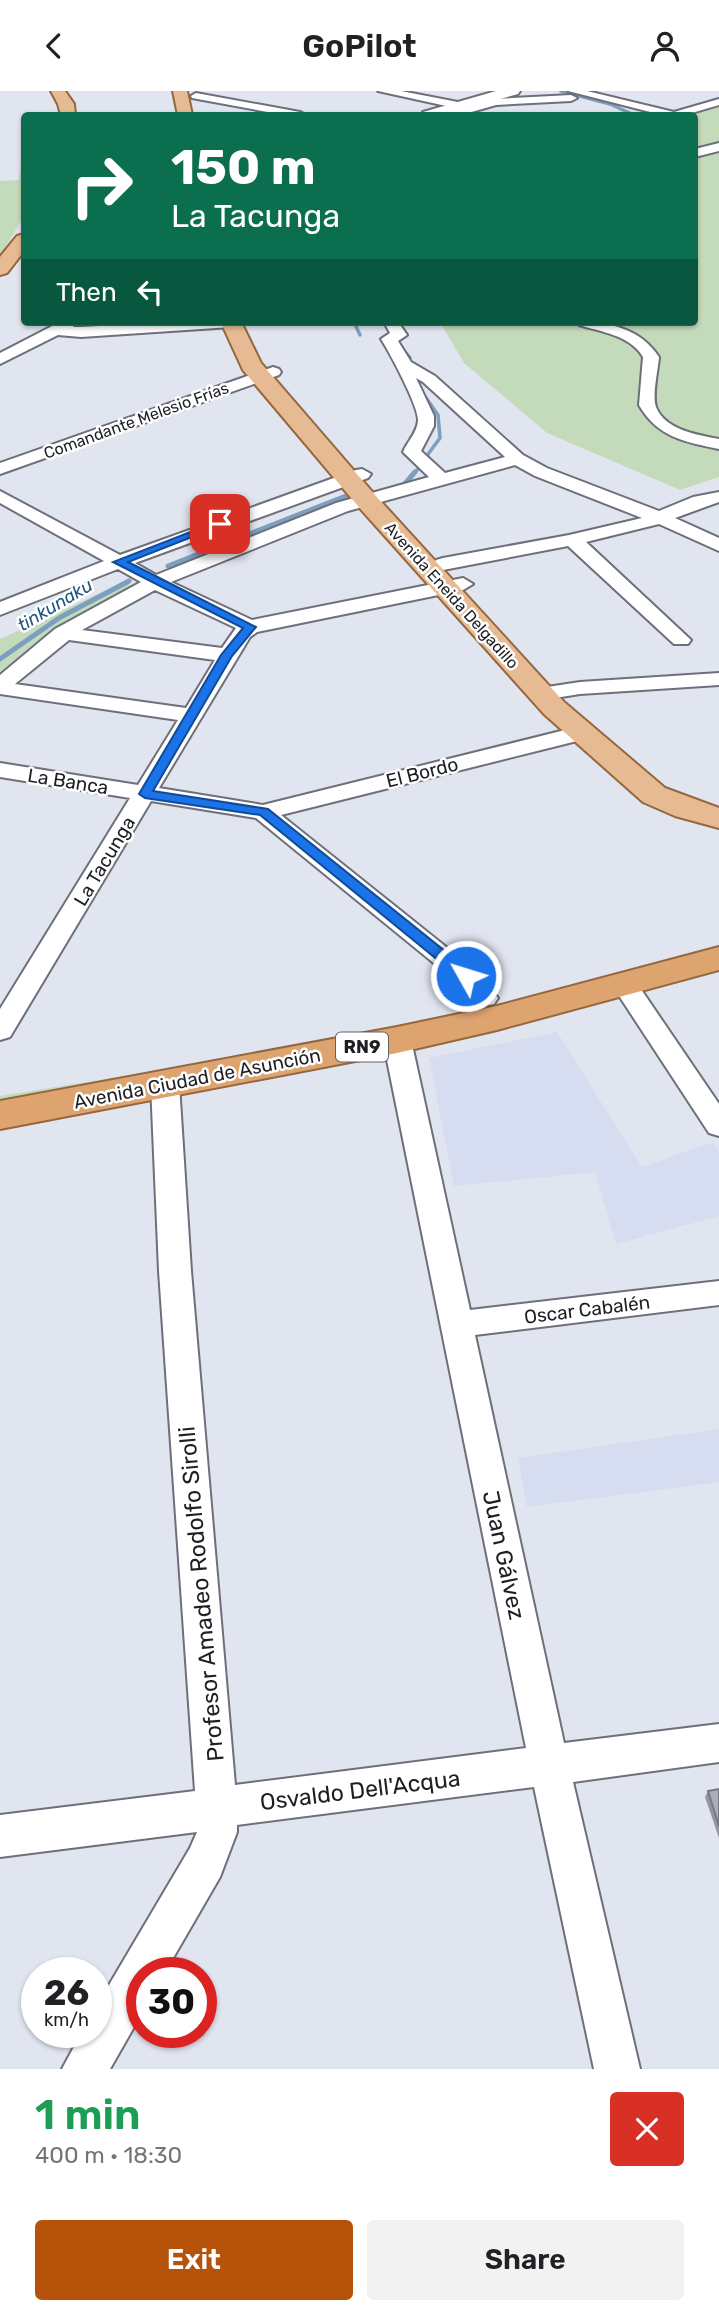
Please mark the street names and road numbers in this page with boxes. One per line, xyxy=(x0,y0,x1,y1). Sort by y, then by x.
street label: Comandante Melesio Frías xyxy=(41,378,231,463)
street label: Avenida Eneida Delgadillo xyxy=(381,518,522,673)
street label: El Bordo xyxy=(384,752,461,793)
street label: La Banca xyxy=(26,764,110,799)
street label: La Tacunga xyxy=(69,812,140,910)
road number: RN9 xyxy=(336,1033,388,1062)
street label: Avenida Ciudad de Asunción xyxy=(72,1043,322,1114)
street label: Oscar Cabalén xyxy=(523,1290,651,1329)
street label: Profesor Amadeo Rodolfo Sirolli xyxy=(172,1425,230,1763)
street label: Juan Gálvez xyxy=(477,1488,531,1622)
street label: Osvaldo Dell'Acqua xyxy=(258,1764,462,1816)

